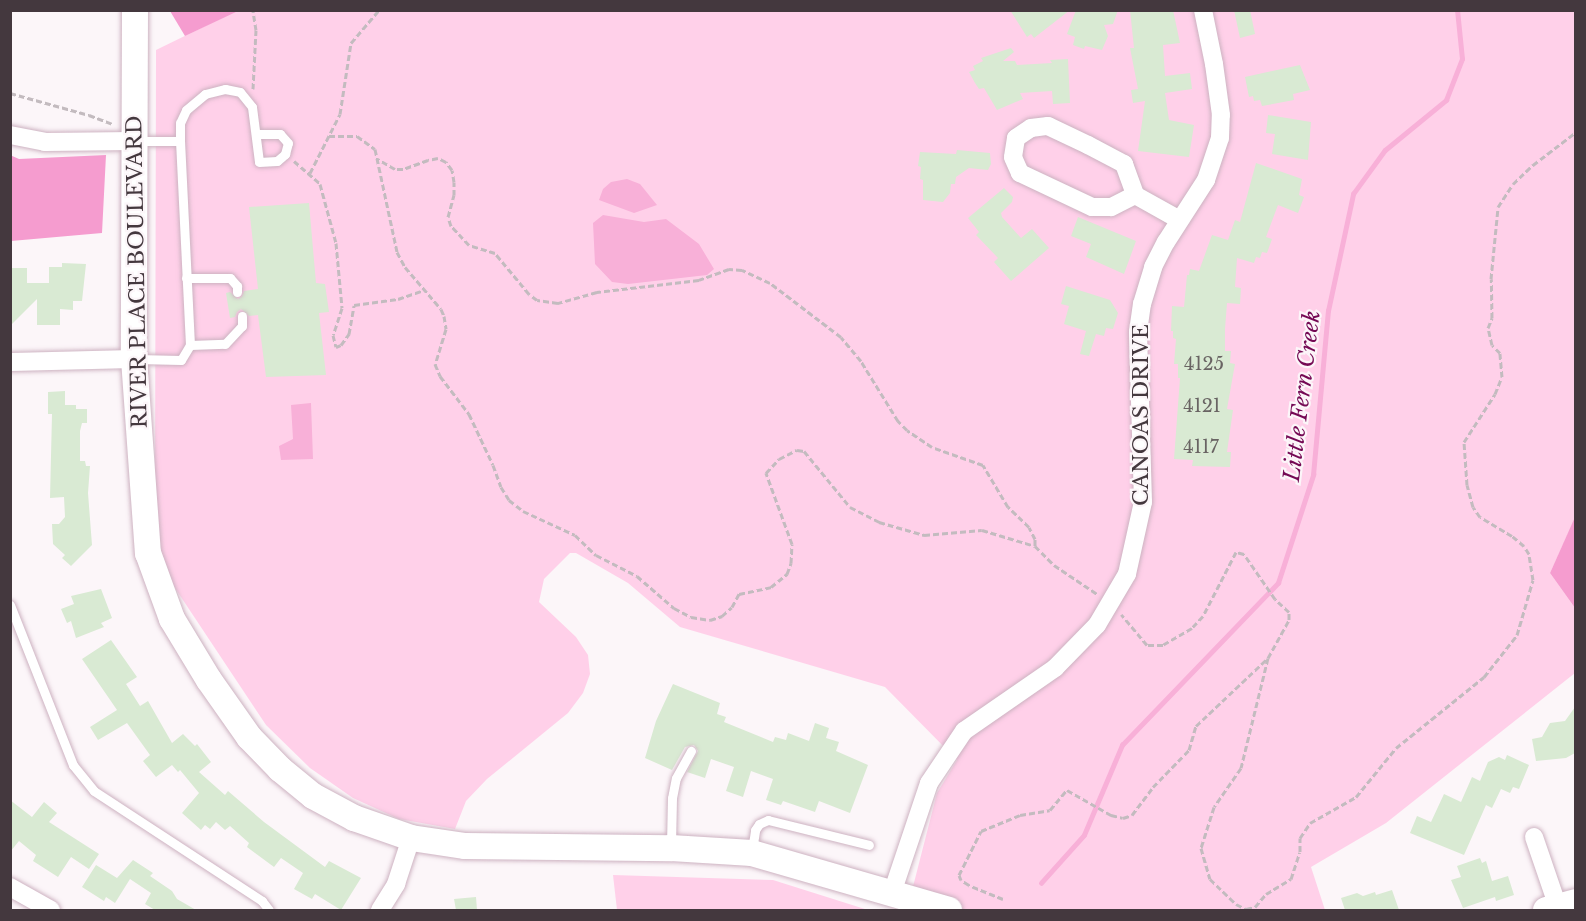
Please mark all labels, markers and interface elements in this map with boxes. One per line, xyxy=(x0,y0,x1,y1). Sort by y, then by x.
street label: RIVER PLACE BOULEVARD xyxy=(122,115,152,429)
water label: Little Fern Creek xyxy=(1278,309,1326,483)
street label: CANOAS DRIVE xyxy=(1128,324,1154,506)
house number: 4125 xyxy=(1184,353,1224,375)
house number: 4121 xyxy=(1183,395,1221,417)
house number: 4117 xyxy=(1183,436,1219,458)

